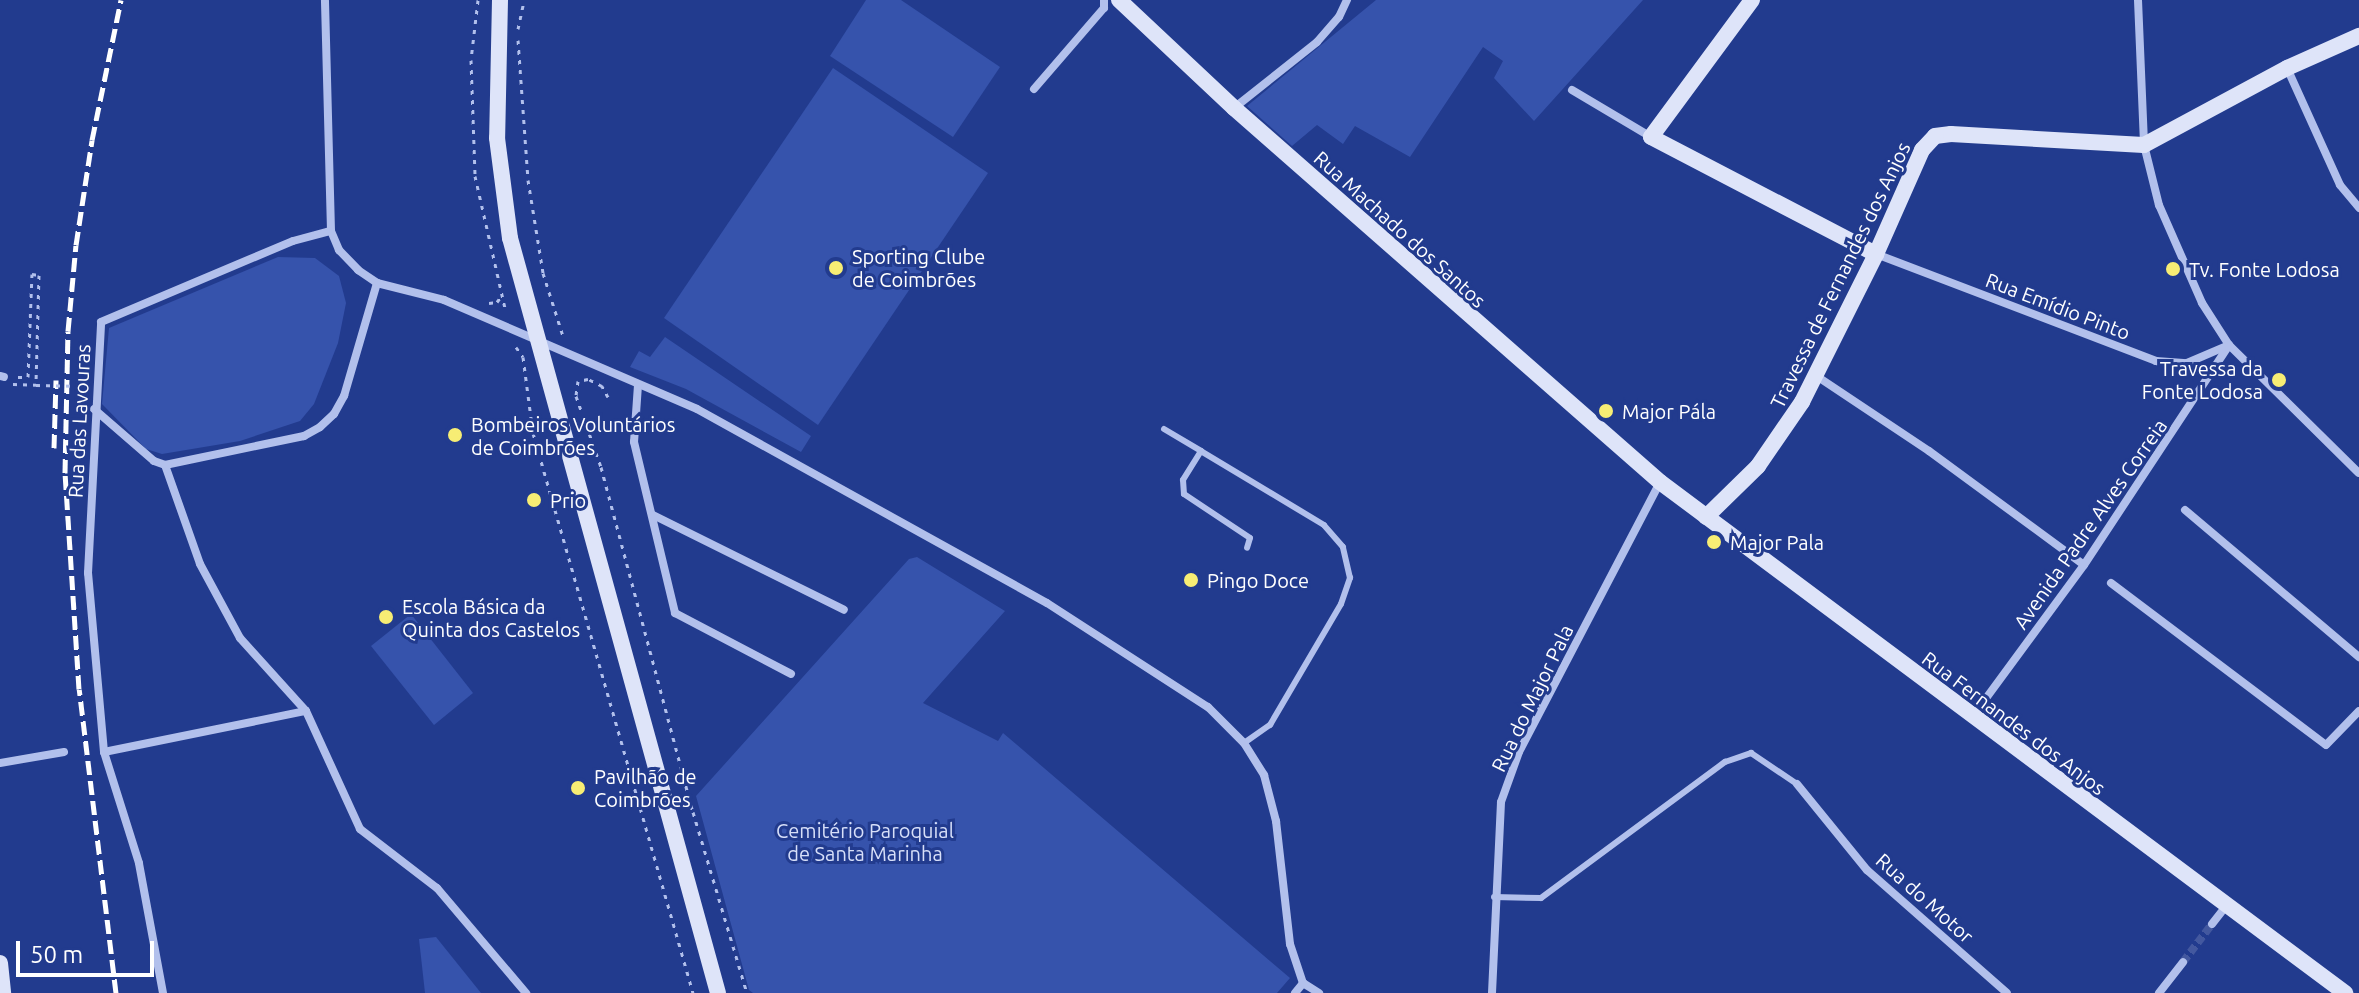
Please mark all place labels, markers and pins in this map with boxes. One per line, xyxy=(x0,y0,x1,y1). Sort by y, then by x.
place label: Sporting Clube de Coimbrões xyxy=(852,244,985,291)
place label: Tv. Fonte Lodosa xyxy=(2189,257,2340,281)
marker: Sporting Clube de Coimbrões xyxy=(827,259,845,277)
marker: Tv. Fonte Lodosa xyxy=(2164,260,2182,278)
place label: Travessa da Fonte Lodosa xyxy=(2142,356,2263,403)
marker: Travessa da Fonte Lodosa xyxy=(2270,371,2288,389)
place label: Major Pála xyxy=(1622,399,1716,423)
marker: Major Pála xyxy=(1597,402,1615,420)
place label: Bombeiros Voluntários de Coimbrões xyxy=(471,412,675,459)
marker: Bombeiros Voluntários de Coimbrões xyxy=(446,426,464,444)
place label: Prio xyxy=(550,488,586,512)
marker: Prio xyxy=(525,491,543,509)
place label: Major Pala xyxy=(1730,530,1824,554)
marker: Major Pala xyxy=(1705,533,1723,551)
place label: Pingo Doce xyxy=(1207,568,1309,592)
marker: Pingo Doce xyxy=(1182,571,1200,589)
place label: Escola Básica da Quinta dos Castelos xyxy=(402,594,580,641)
marker: Escola Básica da Quinta dos Castelos xyxy=(377,608,395,626)
place label: Pavilhão de Coimbrões xyxy=(594,764,697,811)
marker: Pavilhão de Coimbrões xyxy=(569,779,587,797)

